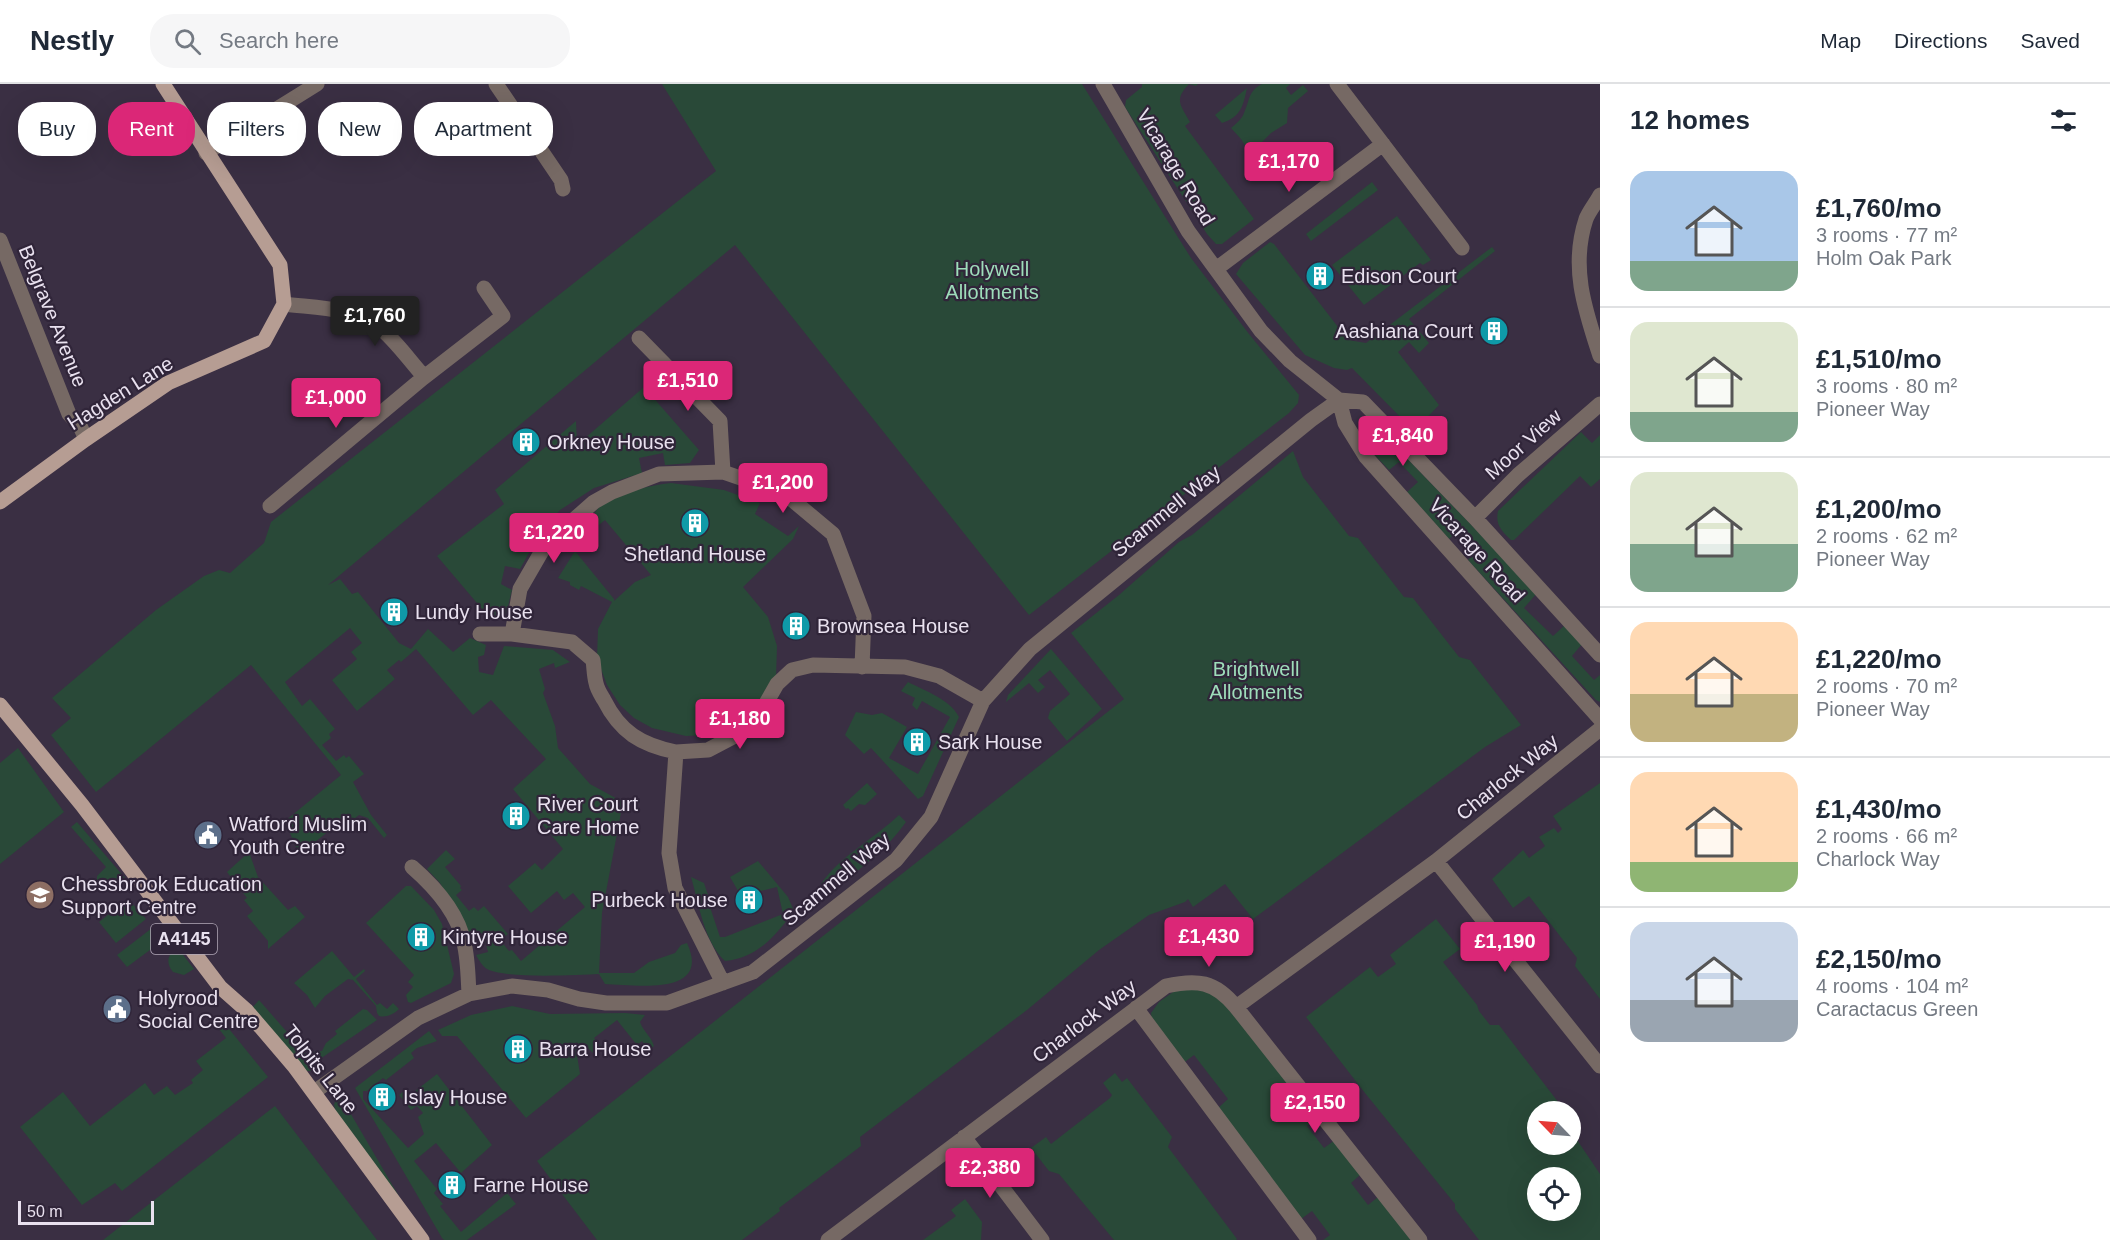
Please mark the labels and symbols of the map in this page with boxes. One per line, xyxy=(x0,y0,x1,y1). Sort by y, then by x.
street label: Vicarage Road xyxy=(1133,105,1219,229)
pin: £1,170 xyxy=(1240,142,1338,193)
street label: Belgrave Avenue xyxy=(15,242,91,390)
park label: Holywell Allotments xyxy=(945,258,1039,303)
building icon: Edison Court xyxy=(1304,260,1336,292)
place label: Edison Court xyxy=(1341,265,1457,287)
pin: £1,760 xyxy=(326,296,424,347)
building icon: Aashiana Court xyxy=(1478,315,1510,347)
place label: Aashiana Court xyxy=(1335,320,1473,342)
street label: Hagden Lane xyxy=(63,352,177,434)
pin: £1,510 xyxy=(639,361,737,412)
pin: £1,000 xyxy=(287,378,385,429)
street label: Moor View xyxy=(1481,404,1566,484)
pin: £1,840 xyxy=(1354,416,1452,467)
building icon: Orkney House xyxy=(510,426,542,458)
place label: Orkney House xyxy=(547,431,675,453)
street label: Scammell Way xyxy=(1108,461,1224,561)
pin: £1,200 xyxy=(734,463,832,514)
street label: Vicarage Road xyxy=(1425,494,1529,606)
building icon: Shetland House xyxy=(679,507,711,539)
pin: £1,220 xyxy=(505,513,603,564)
place label: Shetland House xyxy=(624,543,766,565)
building icon: Lundy House xyxy=(378,596,410,628)
place label: Lundy House xyxy=(415,601,533,623)
building icon: Brownsea House xyxy=(780,610,812,642)
place label: Brownsea House xyxy=(817,615,969,637)
park label: Brightwell Allotments xyxy=(1209,658,1303,703)
pin: £1,180 xyxy=(691,699,789,750)
building icon: Sark House xyxy=(901,726,933,758)
street label: Charlock Way xyxy=(1452,730,1562,824)
place label: Sark House xyxy=(938,731,1043,753)
place label: River Court Care Home xyxy=(537,793,639,838)
building icon: River Court Care Home xyxy=(500,800,532,832)
place label: Watford Muslim Youth Centre xyxy=(229,813,367,858)
public building icon: Watford Muslim Youth Centre xyxy=(192,819,224,851)
street label: Scammell Way xyxy=(778,828,894,930)
place label: Chessbrook Education Support Centre xyxy=(61,873,262,918)
school or university icon: Chessbrook Education Support Centre xyxy=(24,879,56,911)
building icon: Purbeck House xyxy=(733,884,765,916)
place label: Purbeck House xyxy=(591,889,728,911)
pin: £1,430 xyxy=(1160,917,1258,968)
building icon: Kintyre House xyxy=(405,921,437,953)
pin: £1,190 xyxy=(1456,922,1554,973)
road number: A4145 xyxy=(151,924,217,954)
place label: Kintyre House xyxy=(442,926,568,948)
street label: Charlock Way xyxy=(1028,975,1140,1067)
place label: Holyrood Social Centre xyxy=(138,987,258,1032)
public building icon: Holyrood Social Centre xyxy=(101,993,133,1025)
street label: Tolpits Lane xyxy=(279,1020,363,1118)
building icon: Barra House xyxy=(502,1033,534,1065)
place label: Barra House xyxy=(539,1038,651,1060)
building icon: Islay House xyxy=(366,1081,398,1113)
pin: £2,150 xyxy=(1266,1083,1364,1134)
place label: Islay House xyxy=(403,1086,508,1108)
north arrow xyxy=(1527,1101,1581,1155)
pin: £2,380 xyxy=(941,1148,1039,1199)
building icon: Farne House xyxy=(436,1169,468,1201)
place label: Farne House xyxy=(473,1174,589,1196)
scale bar xyxy=(18,1198,154,1226)

